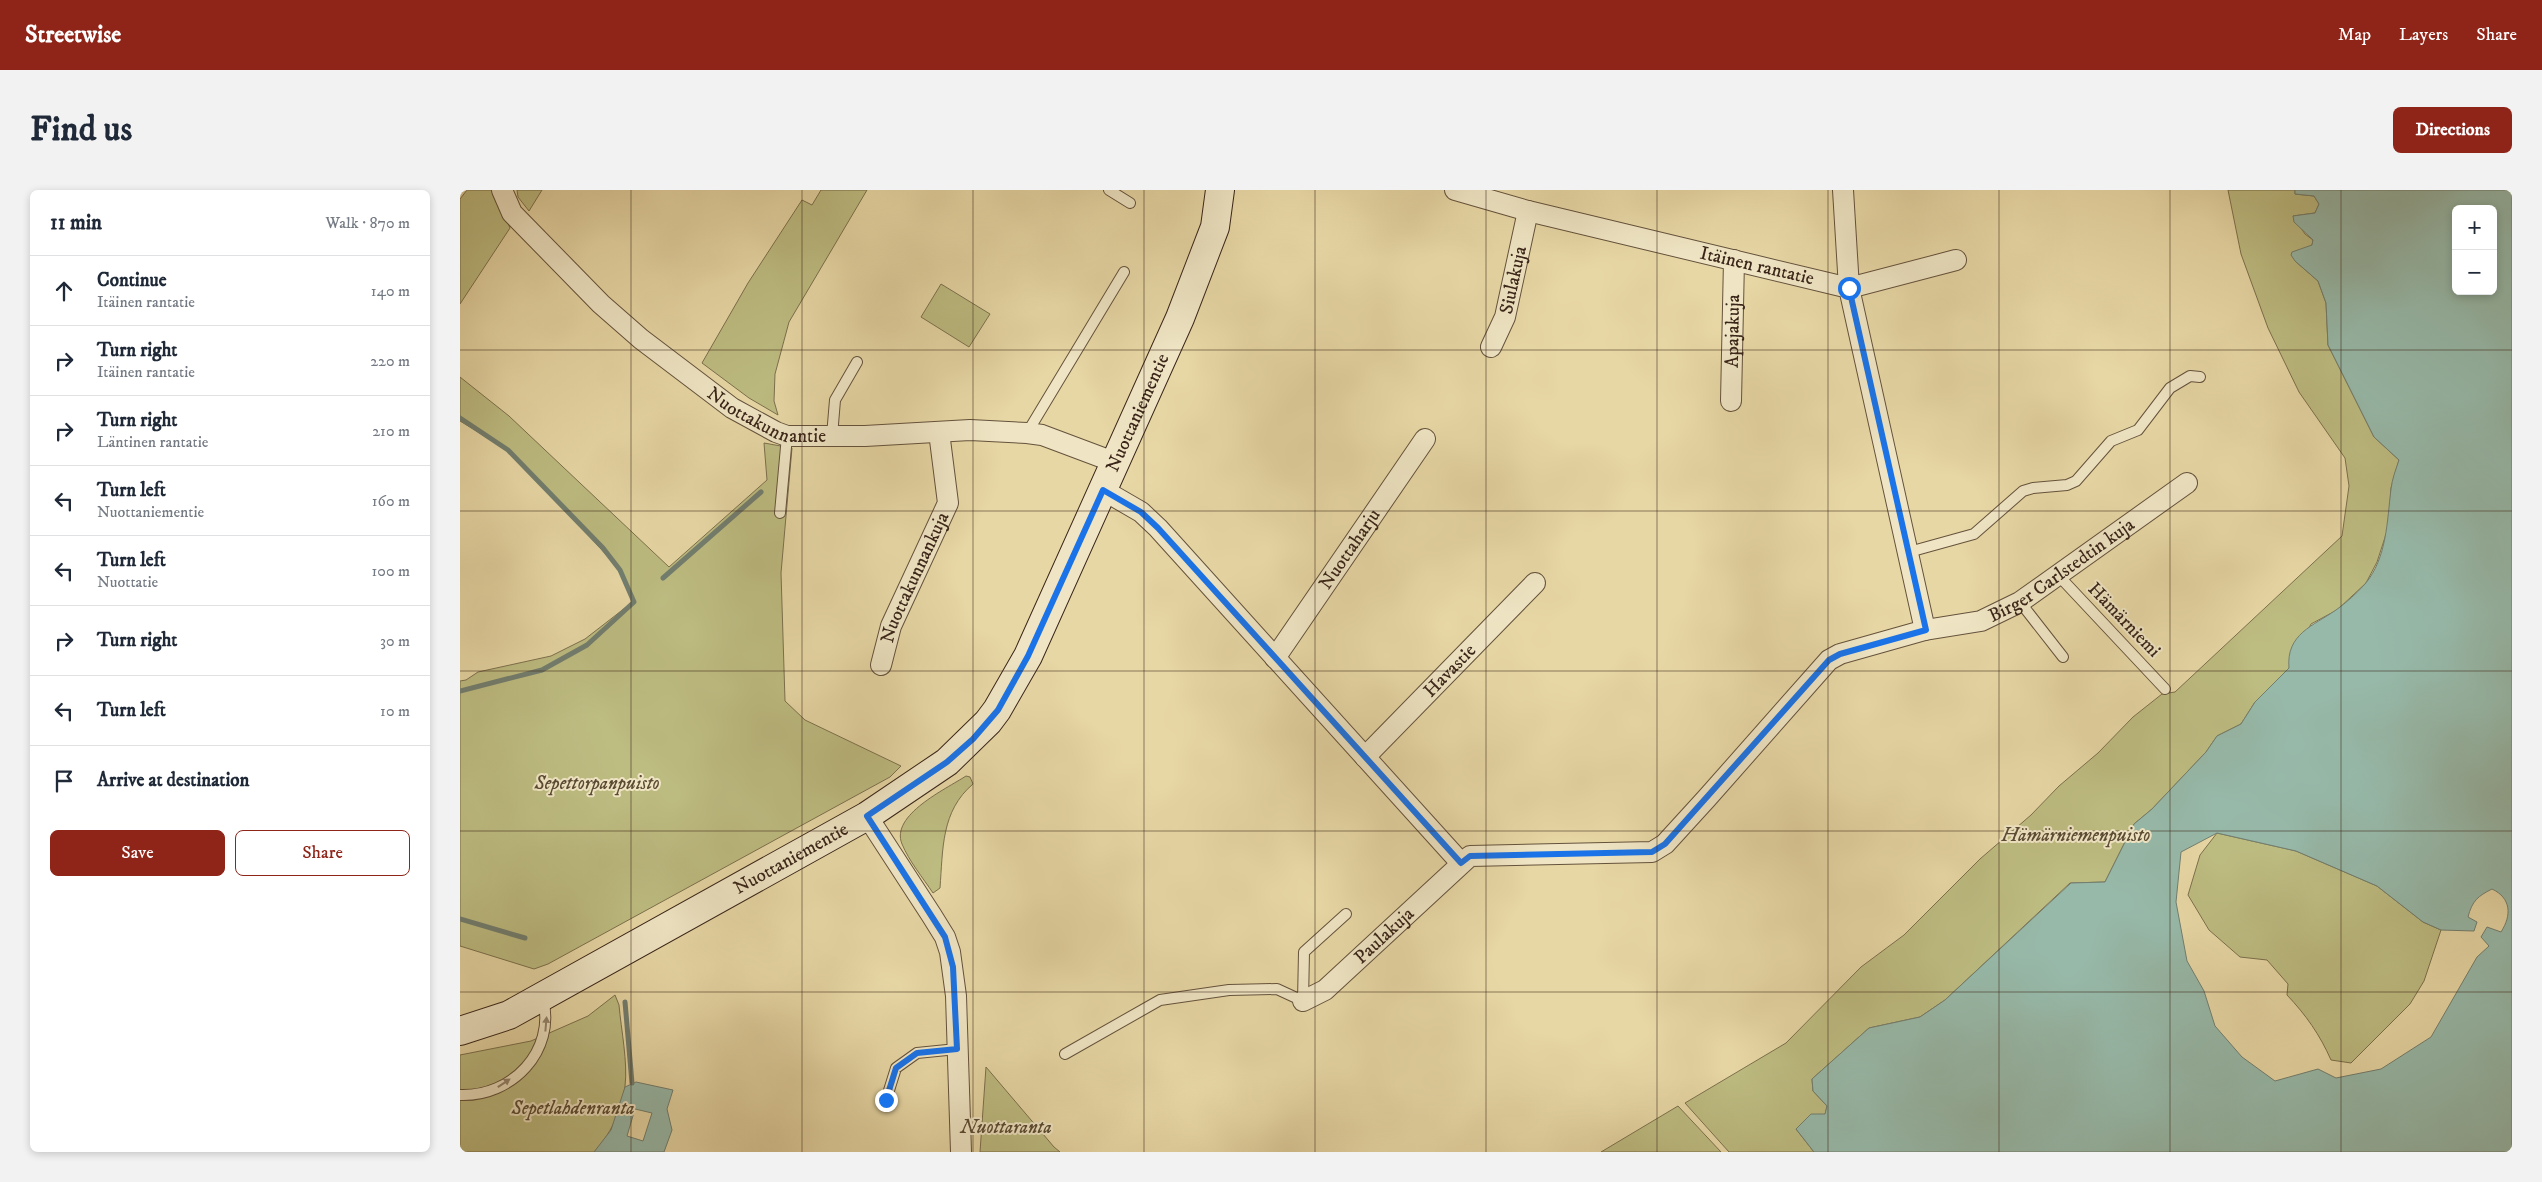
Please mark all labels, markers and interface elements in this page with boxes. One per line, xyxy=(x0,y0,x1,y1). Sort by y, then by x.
text: Streetwise xyxy=(25,20,121,50)
text: Map xyxy=(2338,24,2371,46)
text: Layers xyxy=(2399,24,2448,46)
text: Share xyxy=(2476,24,2517,46)
button: Directions xyxy=(2393,107,2512,153)
text: Find us xyxy=(30,108,132,152)
map controls xyxy=(2452,205,2497,295)
button: + xyxy=(2452,205,2497,250)
text: 11 min xyxy=(50,210,102,236)
text: Walk · 870 m xyxy=(326,213,410,233)
street label: Itäinen rantatie xyxy=(1698,242,1816,290)
street label: Siulakuja xyxy=(1494,244,1532,316)
button: − xyxy=(2452,250,2497,295)
text: Continue xyxy=(97,269,167,292)
icon: ahead xyxy=(50,277,78,305)
route start xyxy=(1838,277,1861,300)
text: 140 m xyxy=(371,281,410,301)
text: Itäinen rantatie xyxy=(97,292,195,312)
street label: Apajakuja xyxy=(1720,294,1745,368)
text: Turn right xyxy=(97,339,177,362)
icon: right xyxy=(50,347,78,375)
street label: Nuottaniementie xyxy=(1101,350,1174,476)
text: 220 m xyxy=(370,351,410,371)
text: Itäinen rantatie xyxy=(97,362,195,382)
street label: Nuottakunnantie xyxy=(703,382,826,448)
text: Turn right xyxy=(97,409,177,432)
icon: right xyxy=(50,417,78,445)
text: 210 m xyxy=(372,421,410,441)
text: Läntinen rantatie xyxy=(97,432,208,452)
text: Turn left xyxy=(97,479,166,502)
icon: left xyxy=(50,487,78,515)
text: 160 m xyxy=(372,491,410,511)
text: Nuottaniementie xyxy=(97,502,204,522)
street label: Nuottaharju xyxy=(1314,504,1385,594)
street label: Nuottakunnankuja xyxy=(876,508,954,645)
street label: Birger Carlstedtin kuja xyxy=(1984,513,2139,627)
text: Turn left xyxy=(97,549,166,572)
icon: left xyxy=(50,557,78,585)
text: 100 m xyxy=(372,561,410,581)
text: Nuottatie xyxy=(97,572,158,592)
street label: Hämärniemi xyxy=(2083,578,2165,662)
icon: right xyxy=(50,627,78,655)
text: Turn right xyxy=(97,629,177,652)
text: 30 m xyxy=(380,631,410,651)
street label: Havastie xyxy=(1418,639,1481,702)
icon: left xyxy=(50,697,78,725)
text: Turn left xyxy=(97,699,166,722)
text: 10 m xyxy=(380,701,410,721)
icon: arrive xyxy=(50,767,78,795)
text: Arrive at destination xyxy=(97,769,249,792)
park label: Sepettorpanpuisto xyxy=(533,772,660,796)
street label: Nuottaniementie xyxy=(730,817,852,899)
park label: Hämärniemenpuisto xyxy=(2001,824,2150,848)
button: Save xyxy=(50,830,225,876)
button: Share xyxy=(235,830,410,876)
street label: Paulakuja xyxy=(1349,902,1419,969)
one-way arrow xyxy=(542,1016,550,1032)
one-way arrow xyxy=(498,1078,511,1088)
route end xyxy=(875,1089,898,1112)
park label: Sepetlahdenranta xyxy=(511,1097,634,1121)
park label: Nuottaranta xyxy=(959,1116,1052,1139)

